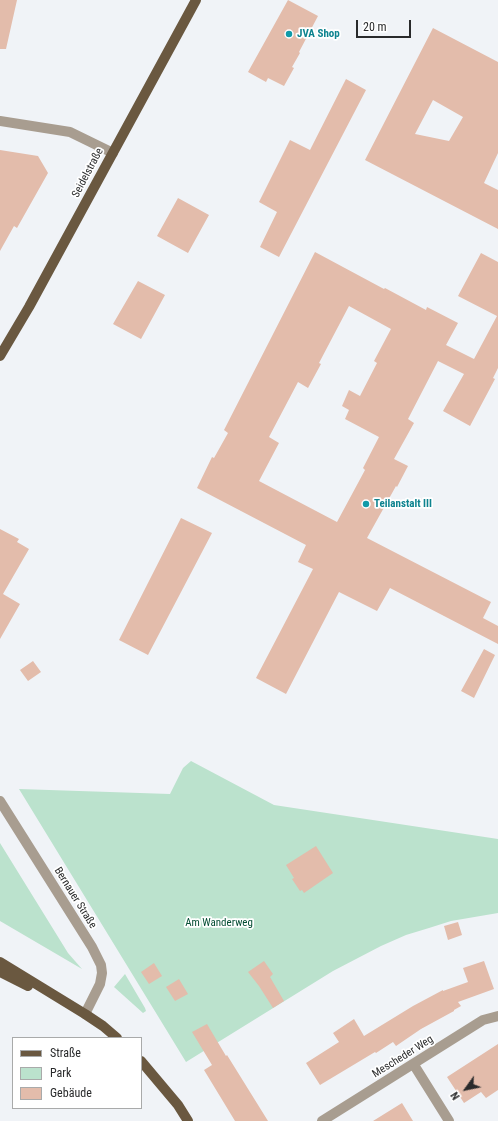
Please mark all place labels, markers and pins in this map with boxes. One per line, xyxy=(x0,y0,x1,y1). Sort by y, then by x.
place label: JVA Shop xyxy=(297,27,340,41)
marker: JVA Shop xyxy=(284,29,294,39)
place label: Teilanstalt III xyxy=(374,497,432,511)
marker: Teilanstalt III xyxy=(361,499,371,509)

